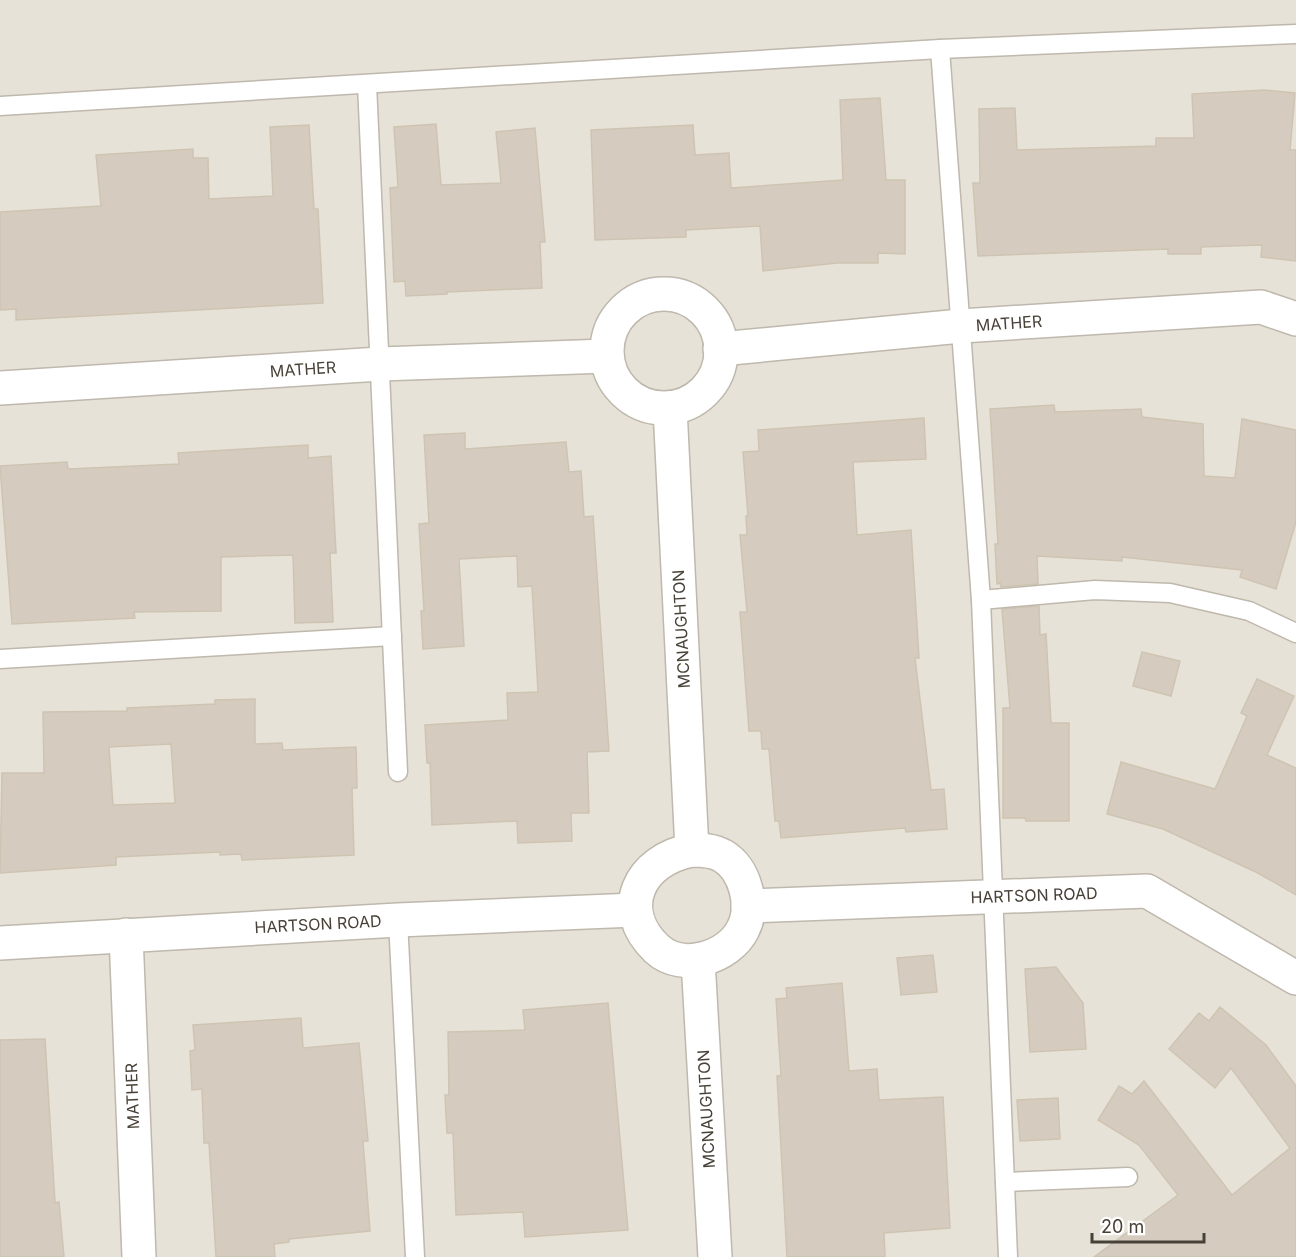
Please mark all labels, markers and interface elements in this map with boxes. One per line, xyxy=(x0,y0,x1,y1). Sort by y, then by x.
street label: MATHER xyxy=(975,311,1043,335)
street label: MATHER xyxy=(269,357,337,381)
street label: MCNAUGHTON xyxy=(668,569,694,689)
street label: HARTSON ROAD xyxy=(970,883,1098,907)
street label: HARTSON ROAD xyxy=(254,911,382,937)
street label: MCNAUGHTON xyxy=(693,1049,719,1169)
street label: MATHER xyxy=(121,1063,143,1129)
scale bar xyxy=(1092,1206,1204,1244)
text: 20 m xyxy=(1101,1216,1144,1237)

